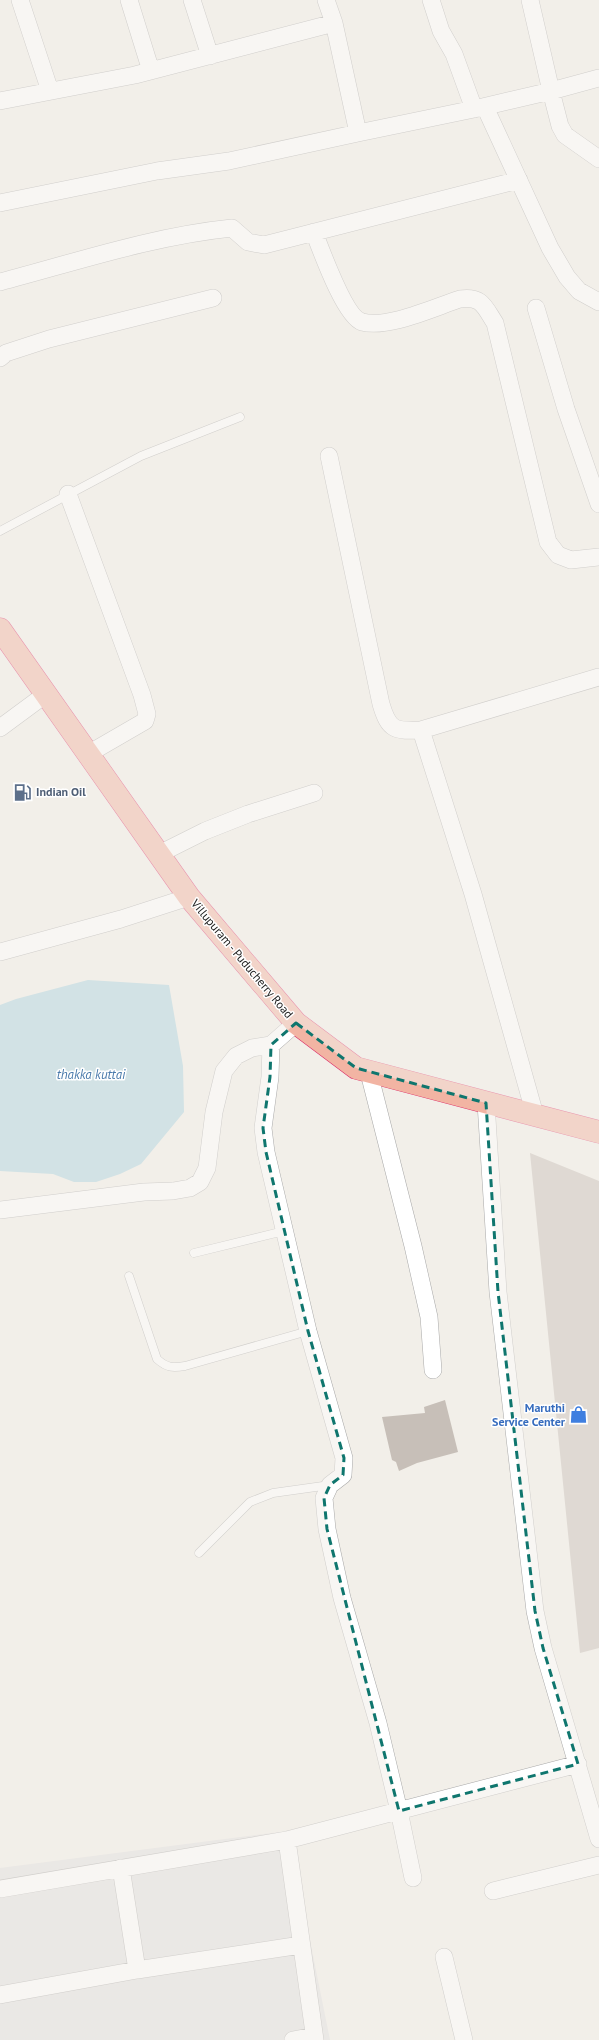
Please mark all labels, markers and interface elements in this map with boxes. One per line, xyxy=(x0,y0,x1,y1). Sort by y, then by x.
fuel station icon: Indian Oil xyxy=(13,782,33,802)
place label: Indian Oil xyxy=(36,784,86,799)
street label: Villupuram - Puducherry Road xyxy=(188,895,297,1021)
water label: thakka kuttai xyxy=(57,1066,126,1083)
place label: Maruthi Service Center xyxy=(492,1400,566,1429)
shop icon: Maruthi Service Center xyxy=(568,1405,588,1425)

